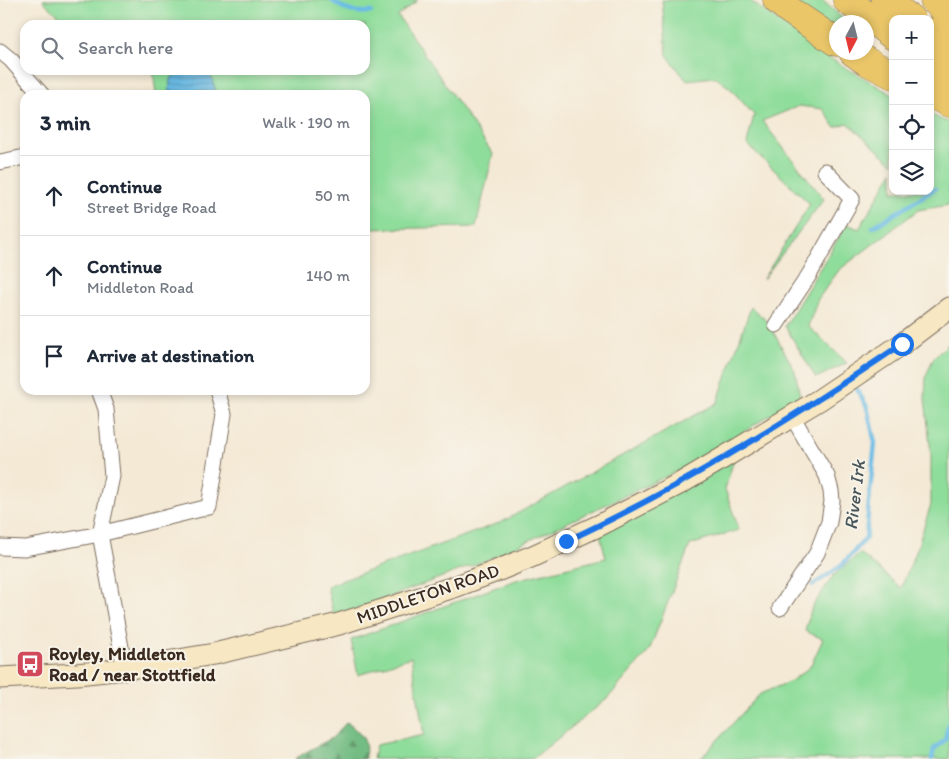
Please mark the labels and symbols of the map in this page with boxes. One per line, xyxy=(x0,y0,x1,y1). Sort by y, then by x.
north arrow xyxy=(829,15,874,60)
route start xyxy=(891,333,914,356)
water label: River Irk xyxy=(839,458,870,531)
route end xyxy=(555,530,578,553)
street label: MIDDLETON ROAD xyxy=(354,559,502,629)
place label: Royley, Middleton Road / near Stottfield xyxy=(49,643,216,686)
bus stop icon: Royley, Middleton Road / near Stottfield xyxy=(15,649,45,679)

